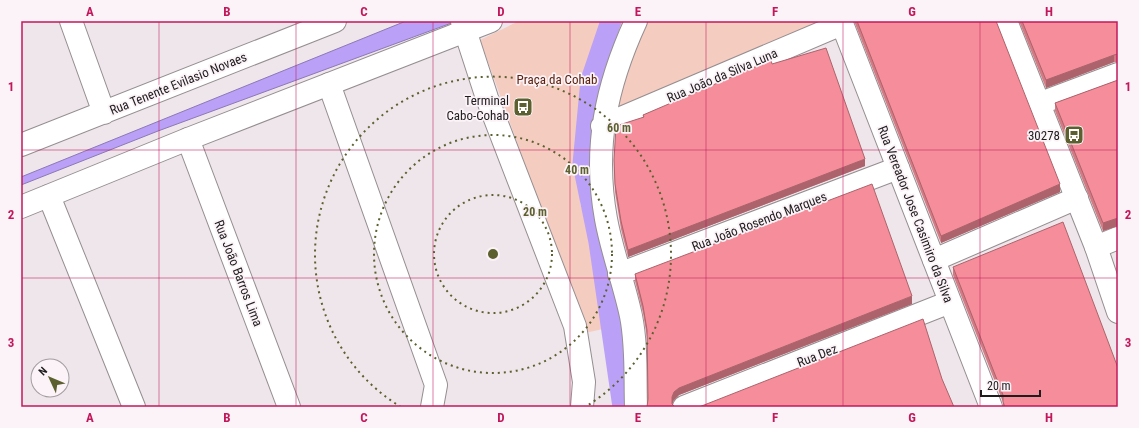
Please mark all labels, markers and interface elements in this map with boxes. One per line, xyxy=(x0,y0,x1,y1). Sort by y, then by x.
text: A xyxy=(86,4,94,19)
text: B xyxy=(223,4,231,19)
text: C xyxy=(360,4,368,19)
text: D xyxy=(497,4,505,19)
text: E xyxy=(635,4,642,19)
text: F xyxy=(772,4,778,19)
text: G xyxy=(908,4,916,19)
text: H xyxy=(1045,4,1053,19)
street label: Rua João da Silva Luna xyxy=(665,45,780,106)
street label: Rua Tenente Evilasio Novaes xyxy=(107,49,249,118)
park label: Praça da Cohab xyxy=(517,72,597,87)
text: 1 xyxy=(8,79,14,94)
text: 1 xyxy=(1125,79,1131,94)
place label: Terminal Cabo-Cohab xyxy=(446,93,509,123)
bus stop icon: Terminal Cabo-Cohab xyxy=(512,96,534,118)
text: 60 m xyxy=(607,121,631,135)
street label: Rua Vereador Jose Casimiro da Silva xyxy=(875,124,956,305)
bus stop icon: 30278 xyxy=(1063,124,1085,146)
place label: 30278 xyxy=(1028,128,1060,143)
text: 40 m xyxy=(565,163,589,177)
street label: Rua João Rosendo Marques xyxy=(690,189,829,254)
text: 20 m xyxy=(523,205,547,219)
text: 2 xyxy=(8,207,15,222)
text: 2 xyxy=(1125,207,1132,222)
street label: Rua João Barros Lima xyxy=(211,218,266,328)
centre of rings xyxy=(486,247,500,261)
text: 3 xyxy=(8,335,14,350)
text: 3 xyxy=(1125,335,1131,350)
street label: Rua Dez xyxy=(795,341,840,370)
north arrow xyxy=(30,358,70,398)
text: N xyxy=(36,364,50,378)
scale bar xyxy=(981,372,1040,398)
text: 20 m xyxy=(987,379,1011,393)
text: A xyxy=(86,410,94,425)
text: B xyxy=(223,410,231,425)
text: C xyxy=(360,410,368,425)
text: D xyxy=(497,410,505,425)
text: E xyxy=(635,410,642,425)
text: F xyxy=(772,410,778,425)
text: G xyxy=(908,410,916,425)
text: H xyxy=(1045,410,1053,425)

